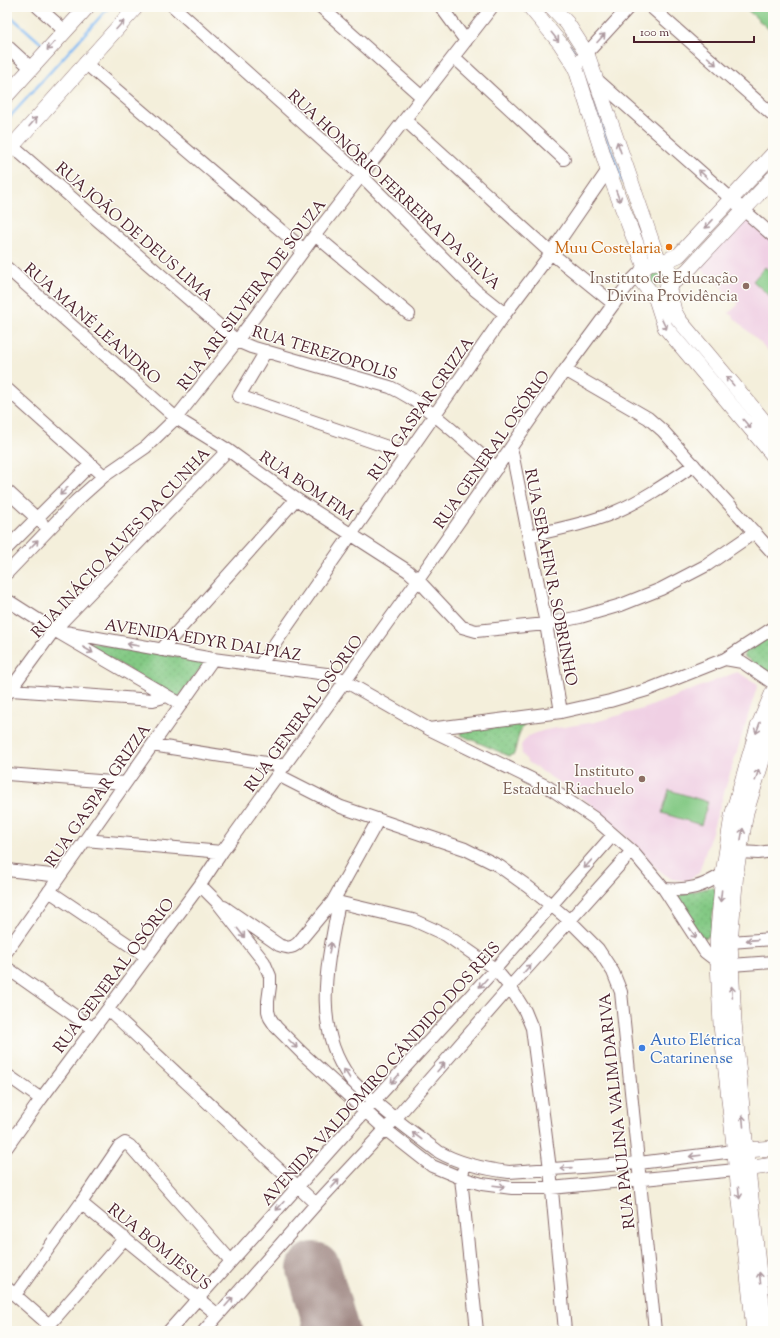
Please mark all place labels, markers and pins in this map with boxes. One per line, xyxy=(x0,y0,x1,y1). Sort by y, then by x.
place label: Muu Costelaria xyxy=(555,238,662,261)
marker: Muu Costelaria xyxy=(664,242,674,252)
place label: Instituto de Educação Divina Providência xyxy=(590,268,739,309)
marker: Instituto de Educação Divina Providência xyxy=(741,281,751,291)
place label: Instituto Estadual Riachuelo xyxy=(503,761,634,802)
marker: Instituto Estadual Riachuelo xyxy=(637,774,647,784)
place label: Auto Elétrica Catarinense xyxy=(650,1030,742,1071)
marker: Auto Elétrica Catarinense xyxy=(637,1043,647,1053)

